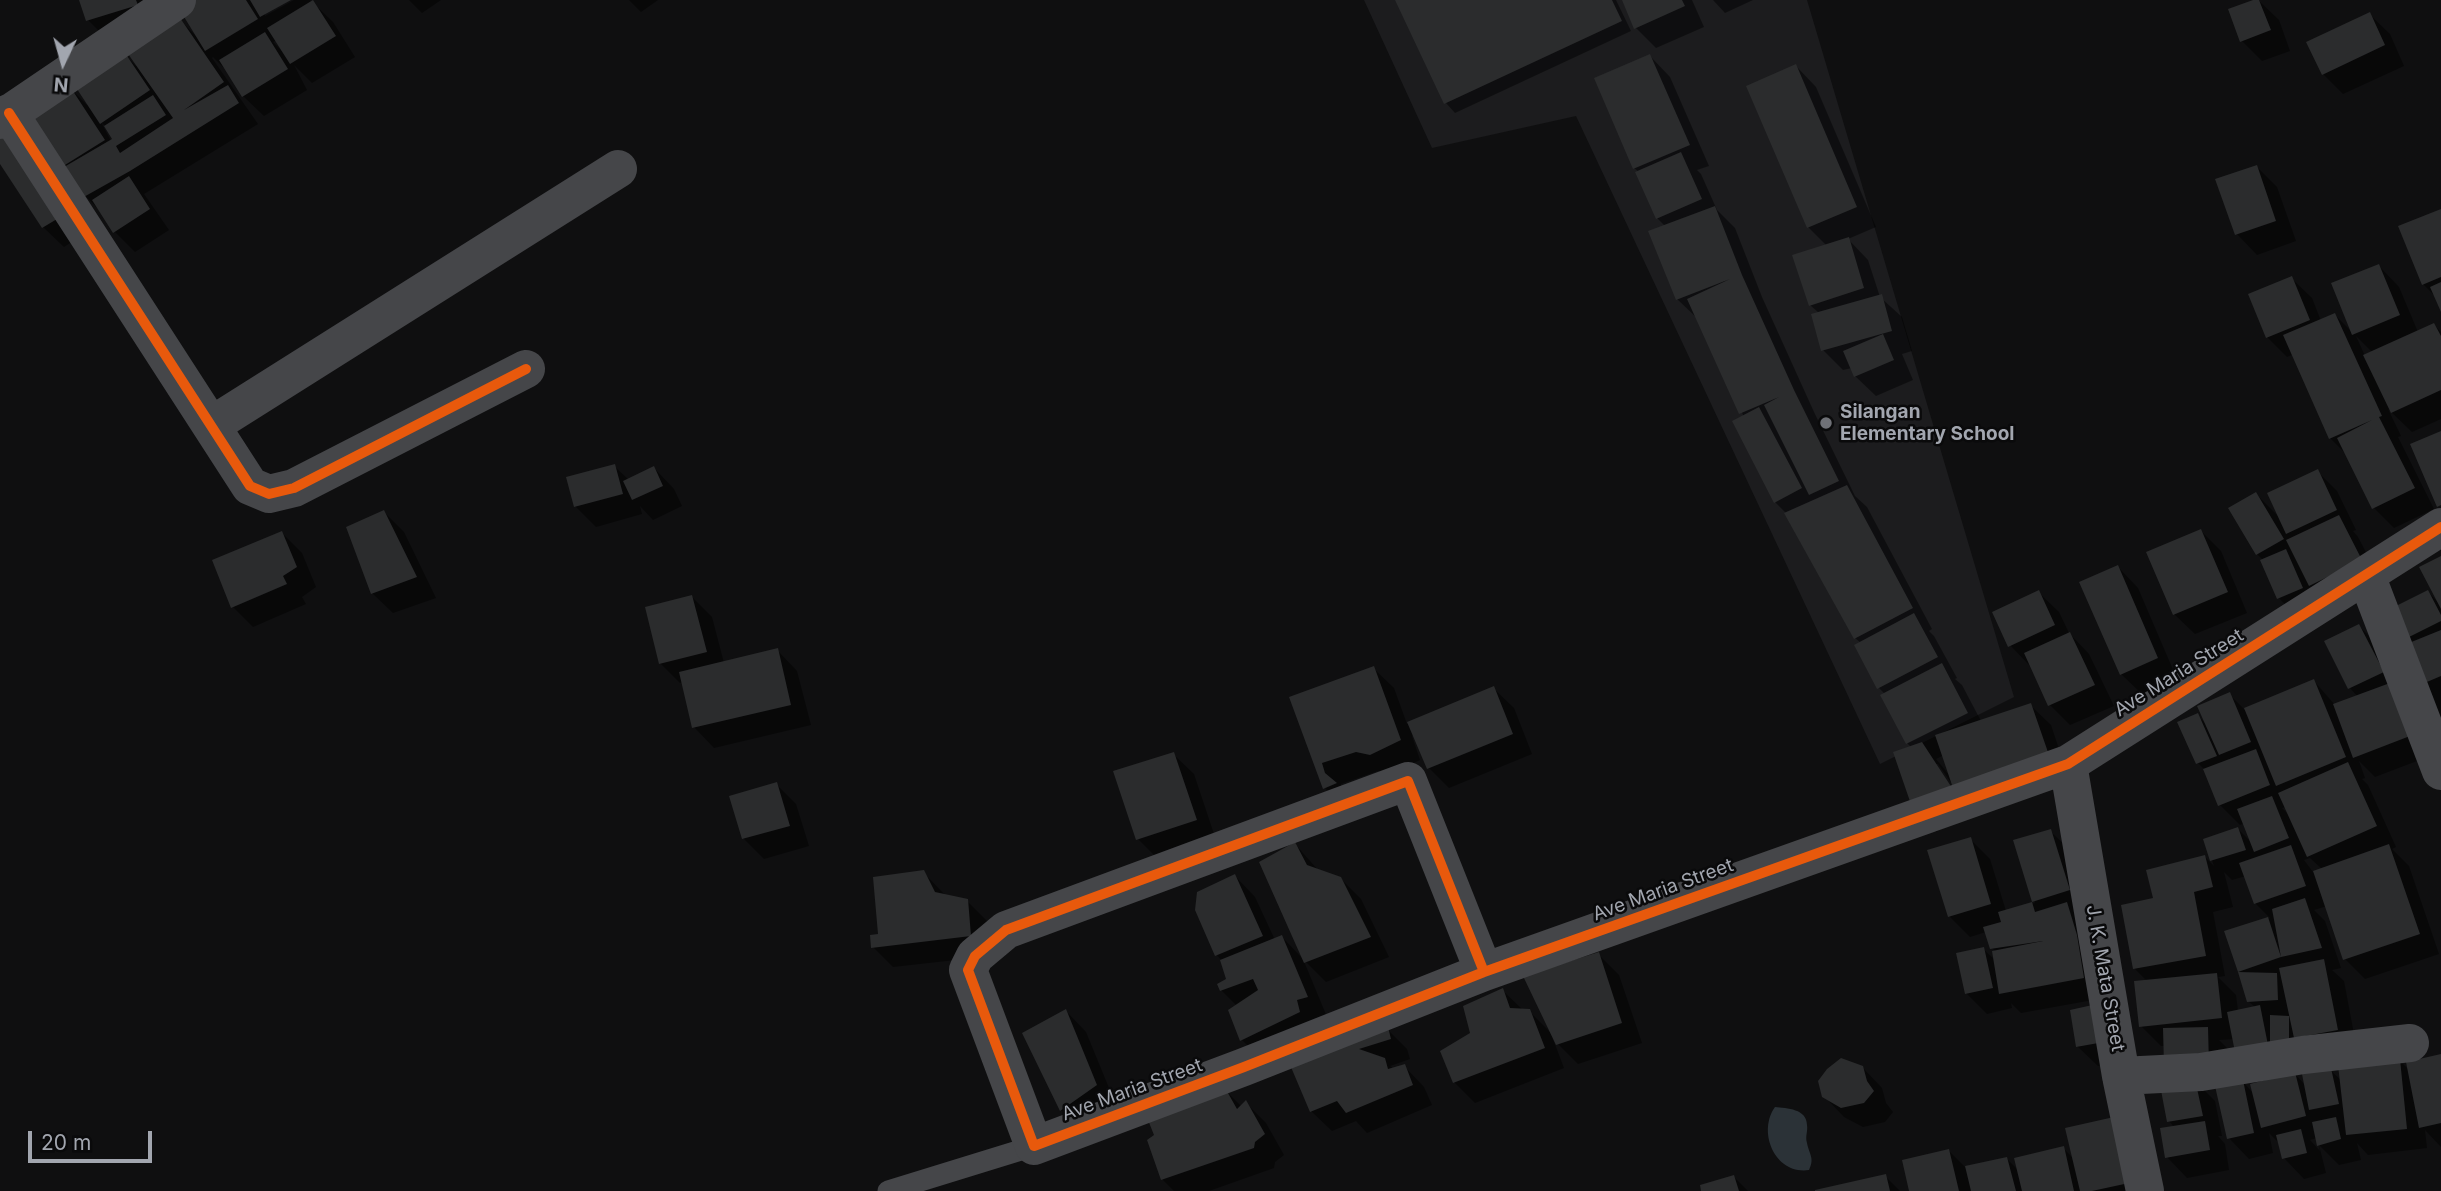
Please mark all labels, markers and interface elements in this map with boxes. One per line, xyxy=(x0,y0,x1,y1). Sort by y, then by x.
north arrow xyxy=(28,28,98,98)
text: N xyxy=(53,72,69,97)
place label: Silangan Elementary School xyxy=(1840,401,2014,445)
marker: Silangan Elementary School xyxy=(1818,415,1834,431)
street label: Ave Maria Street xyxy=(2110,624,2248,722)
street label: Ave Maria Street xyxy=(1590,854,1736,926)
street label: J. K. Mata Street xyxy=(2081,903,2129,1053)
street label: Ave Maria Street xyxy=(1059,1054,1205,1126)
scale bar xyxy=(32,1118,156,1162)
text: 20 m xyxy=(41,1130,91,1155)

